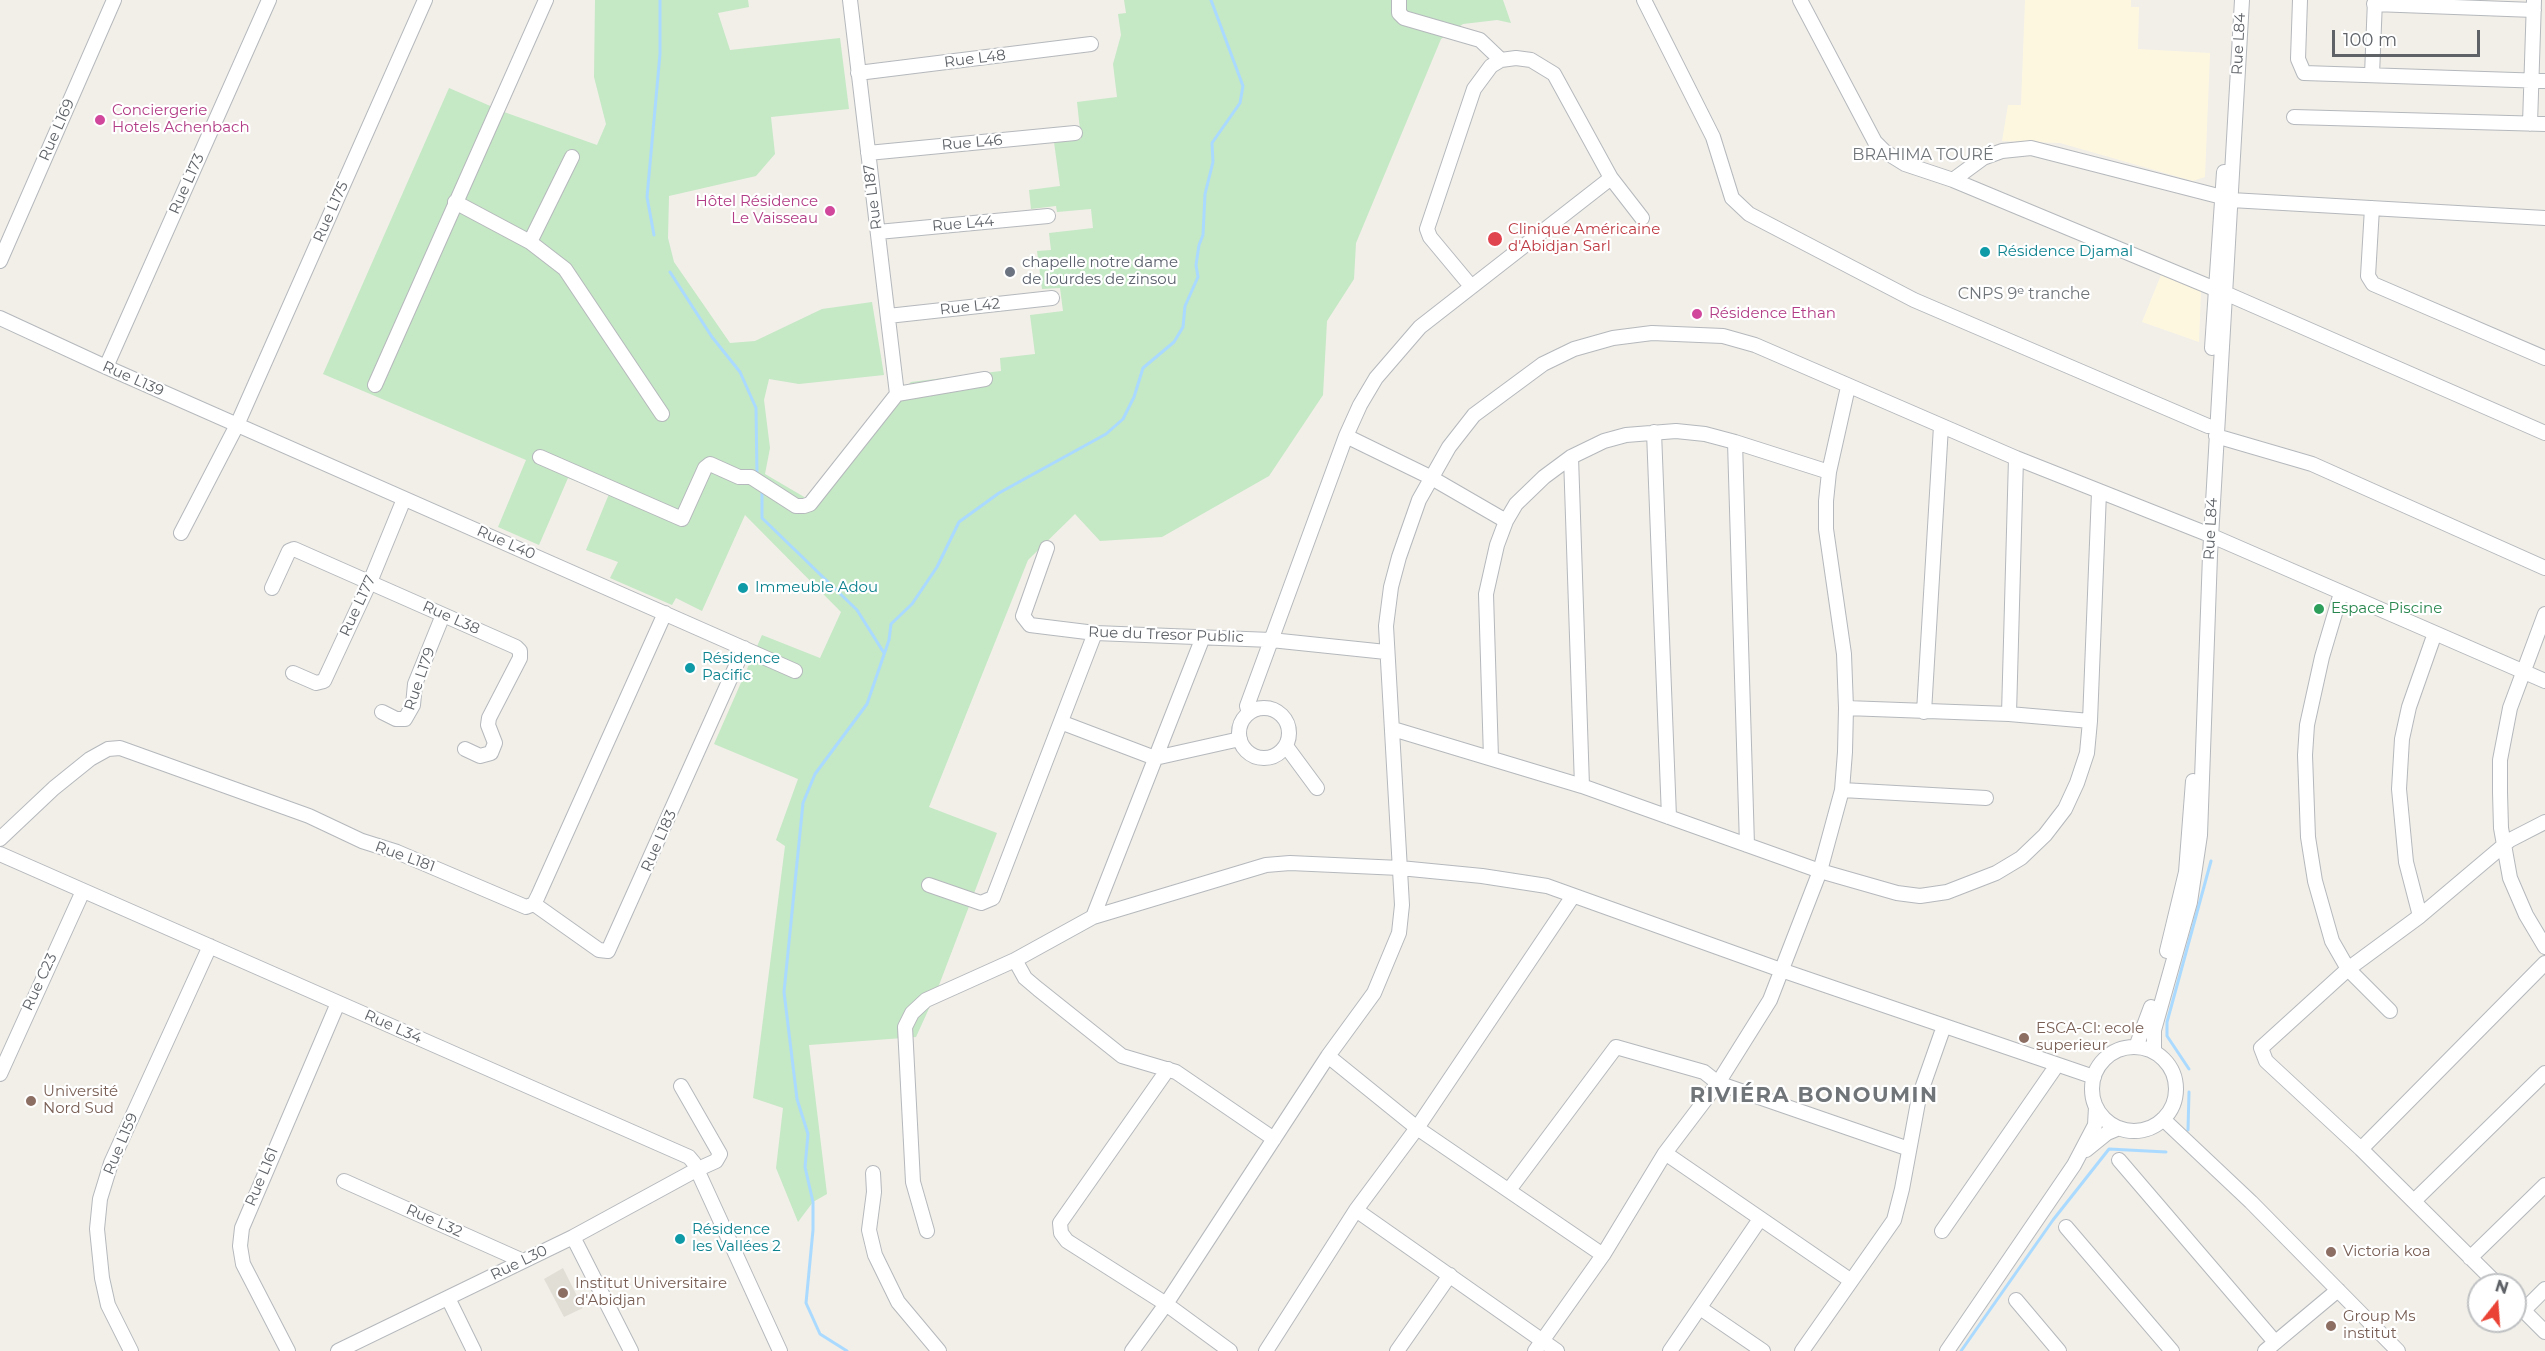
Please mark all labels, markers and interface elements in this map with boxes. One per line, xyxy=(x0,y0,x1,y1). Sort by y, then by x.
street label: Rue L84 xyxy=(2228,13,2250,75)
scale bar xyxy=(2335,18,2484,56)
text: 100 m xyxy=(2343,29,2397,51)
street label: Rue L48 xyxy=(943,46,1007,72)
street label: Rue L169 xyxy=(35,96,79,164)
place label: Conciergerie Hotels Achenbach xyxy=(112,102,250,137)
marker: Conciergerie Hotels Achenbach xyxy=(93,113,107,127)
street label: Rue L46 xyxy=(941,131,1003,155)
district label: BRAHIMA TOURÉ xyxy=(1843,145,2003,165)
street label: Rue L173 xyxy=(166,151,208,217)
street label: Rue L187 xyxy=(860,163,886,231)
street label: Rue L175 xyxy=(310,179,352,245)
place label: Hôtel Résidence Le Vaisseau xyxy=(696,193,818,228)
marker: Hôtel Résidence Le Vaisseau xyxy=(823,204,837,218)
street label: Rue L44 xyxy=(931,212,995,236)
place label: Clinique Américaine d'Abidjan Sarl xyxy=(1508,221,1660,256)
marker: Clinique Américaine d'Abidjan Sarl xyxy=(1486,230,1504,248)
place label: Résidence Djamal xyxy=(1997,243,2133,261)
marker: Résidence Djamal xyxy=(1978,245,1992,259)
place label: chapelle notre dame de lourdes de zinsou xyxy=(1022,254,1178,289)
marker: chapelle notre dame de lourdes de zinsou xyxy=(1003,265,1017,279)
district label: CNPS 9ᵉ tranche xyxy=(1958,284,2090,304)
street label: Rue L42 xyxy=(939,295,1001,319)
place label: Résidence Ethan xyxy=(1709,305,1836,323)
marker: Résidence Ethan xyxy=(1690,307,1704,321)
street label: Rue L139 xyxy=(100,358,166,400)
street label: Rue L84 xyxy=(2200,498,2222,560)
street label: Rue L40 xyxy=(474,522,538,564)
street label: Rue L177 xyxy=(336,573,380,639)
place label: Immeuble Adou xyxy=(755,579,878,597)
marker: Immeuble Adou xyxy=(736,581,750,595)
street label: Rue L38 xyxy=(420,597,482,639)
place label: Espace Piscine xyxy=(2331,600,2442,618)
marker: Espace Piscine xyxy=(2312,602,2326,616)
street label: Rue du Tresor Public xyxy=(1088,623,1244,647)
street label: Rue L179 xyxy=(401,645,439,713)
place label: Résidence Pacific xyxy=(702,650,780,685)
marker: Résidence Pacific xyxy=(683,661,697,675)
street label: Rue L183 xyxy=(637,807,681,875)
street label: Rue L181 xyxy=(373,838,437,876)
street label: Rue C23 xyxy=(19,950,61,1014)
street label: Rue L34 xyxy=(361,1006,425,1048)
place label: ESCA-CI: ecole superieur xyxy=(2036,1020,2144,1055)
marker: ESCA-CI: ecole superieur xyxy=(2017,1031,2031,1045)
place label: Université Nord Sud xyxy=(43,1083,118,1118)
district label: RIVIÉRA BONOUMIN xyxy=(1690,1083,1938,1109)
marker: Université Nord Sud xyxy=(24,1094,38,1108)
street label: Rue L159 xyxy=(100,1110,142,1178)
street label: Rue L161 xyxy=(242,1145,282,1209)
street label: Rue L32 xyxy=(403,1201,465,1241)
place label: Résidence les Vallées 2 xyxy=(692,1221,781,1256)
marker: Résidence les Vallées 2 xyxy=(673,1232,687,1246)
street label: Rue L30 xyxy=(488,1242,550,1284)
place label: Victoria koa xyxy=(2343,1243,2431,1261)
marker: Victoria koa xyxy=(2324,1245,2338,1259)
north arrow xyxy=(2467,1273,2527,1333)
place label: Institut Universitaire d'Abidjan xyxy=(575,1275,727,1310)
text: N xyxy=(2493,1276,2511,1298)
marker: Institut Universitaire d'Abidjan xyxy=(556,1286,570,1300)
place label: Group Ms institut xyxy=(2343,1308,2416,1343)
marker: Group Ms institut xyxy=(2324,1319,2338,1333)

